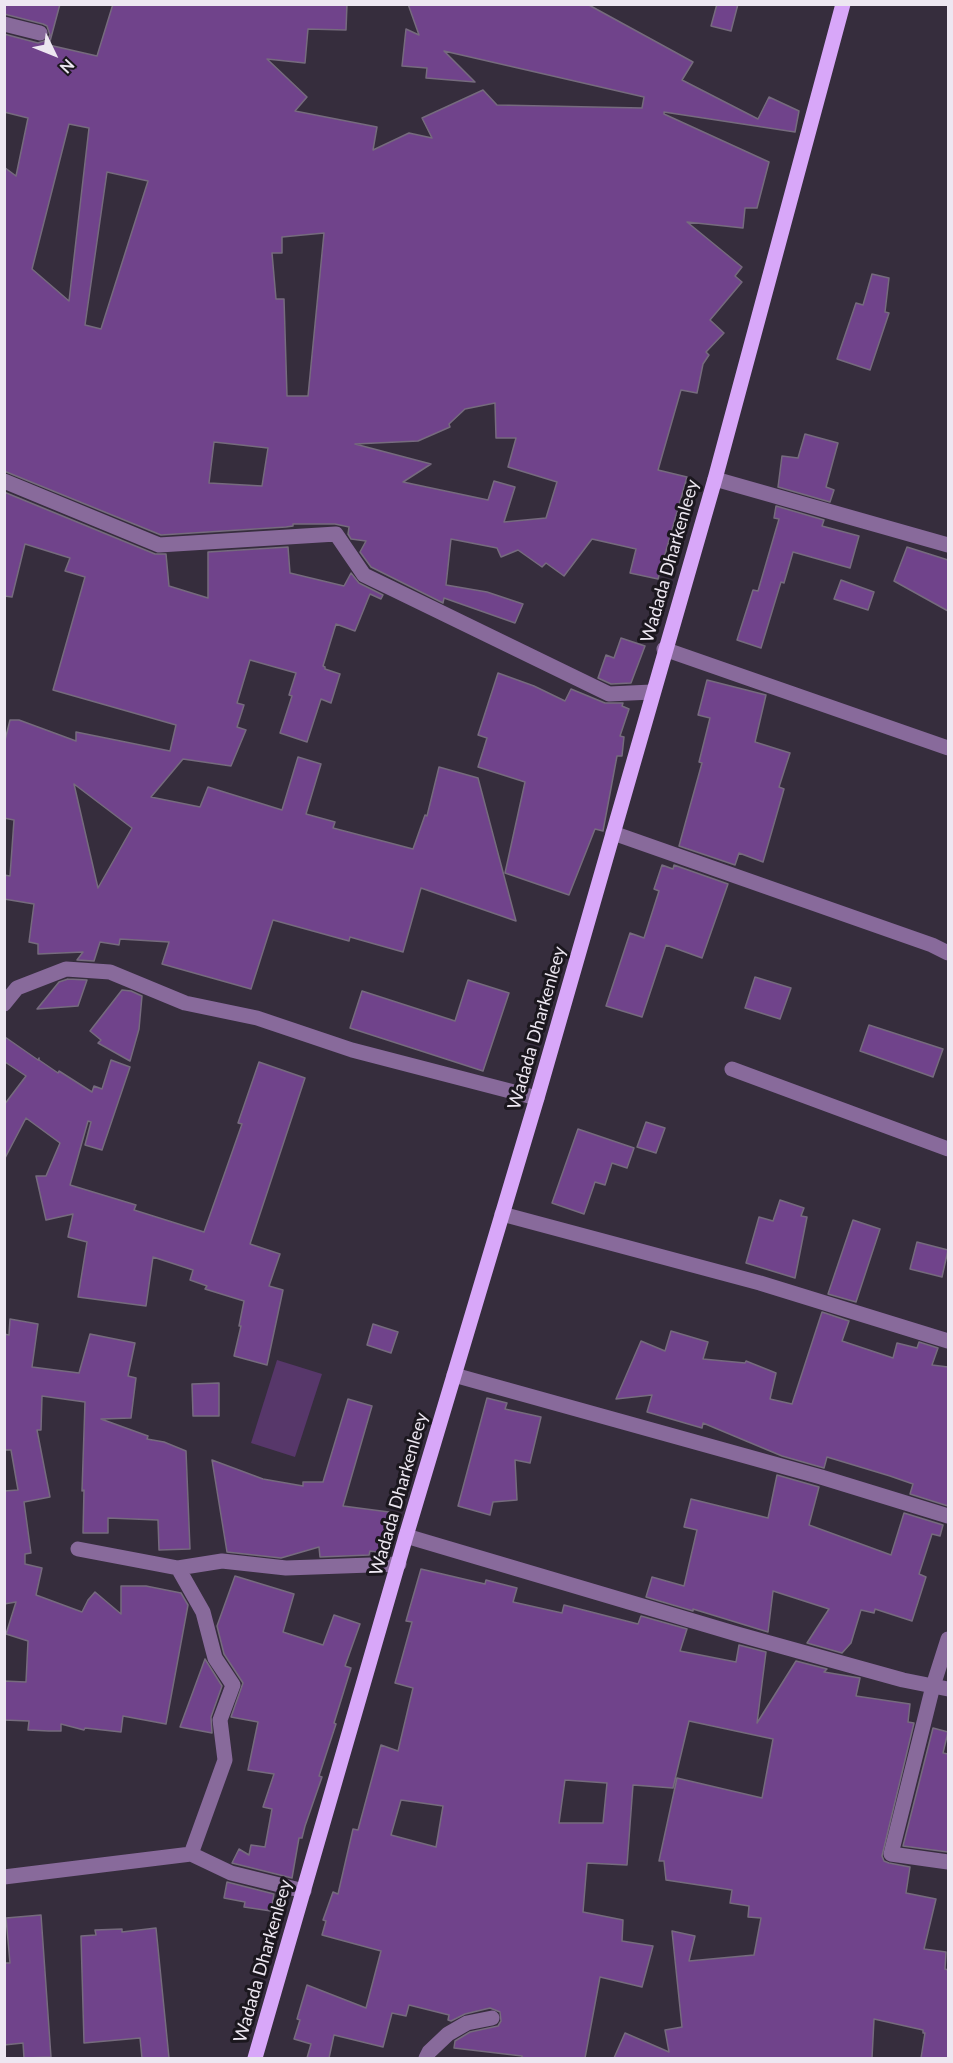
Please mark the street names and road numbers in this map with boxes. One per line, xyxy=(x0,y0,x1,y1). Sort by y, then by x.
street label: Wadada Dharkenleey xyxy=(636,477,704,645)
street label: Wadada Dharkenleey xyxy=(503,944,571,1112)
street label: Wadada Dharkenleey xyxy=(365,1410,433,1578)
street label: Wadada Dharkenleey xyxy=(229,1877,297,2045)

